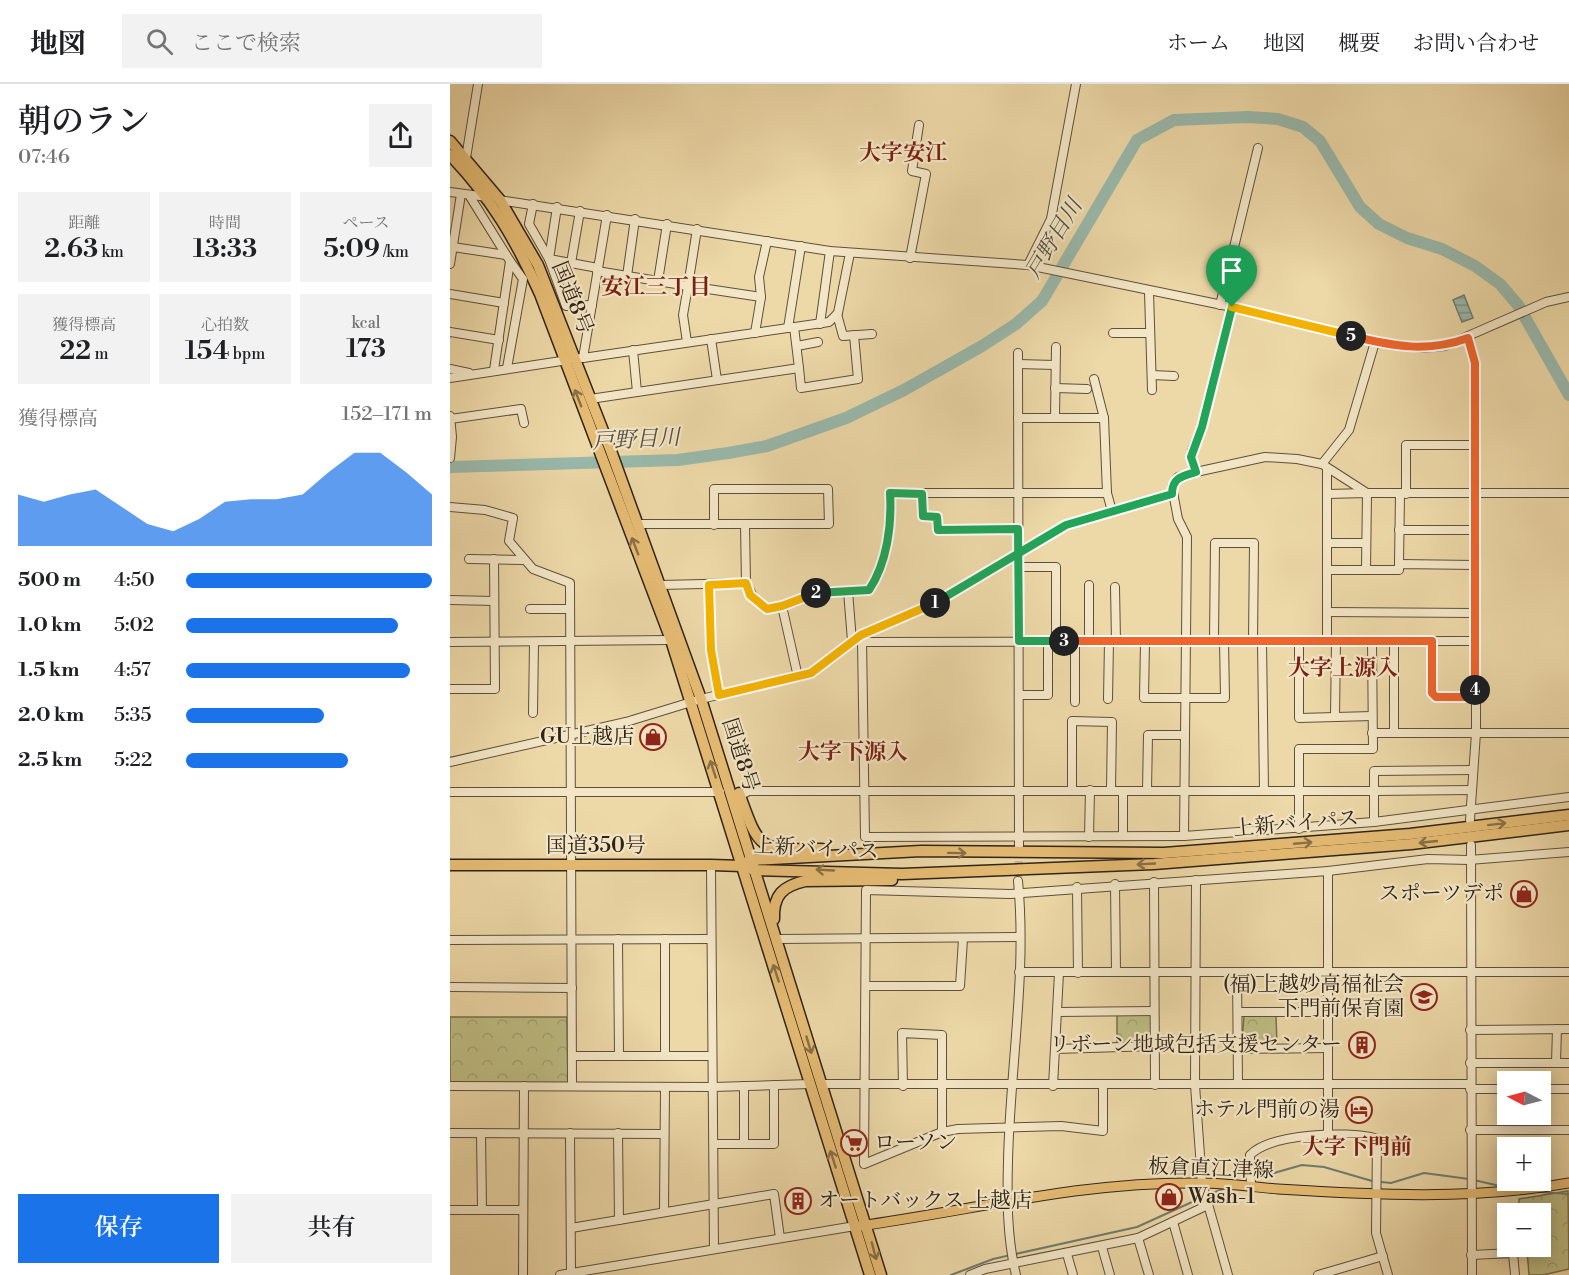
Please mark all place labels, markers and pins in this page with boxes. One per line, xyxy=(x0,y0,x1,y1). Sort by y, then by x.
pin xyxy=(1206,245,1257,307)
pin: 5 xyxy=(1336,321,1366,351)
pin: 2 xyxy=(801,578,831,608)
pin: 1 xyxy=(920,588,950,618)
pin: 3 xyxy=(1049,626,1079,656)
pin: 4 xyxy=(1460,675,1490,705)
shop icon: GU上越店 xyxy=(638,722,668,752)
place label: GU上越店 xyxy=(540,724,634,750)
shop icon: スポーツデポ xyxy=(1509,879,1539,909)
place label: スポーツデポ xyxy=(1379,881,1504,907)
place label: (福)上越妙高福祉会 下門前保育園 xyxy=(1223,972,1404,1022)
school or university icon: (福)上越妙高福祉会 下門前保育園 xyxy=(1409,982,1439,1012)
building icon: リボーン地域包括支援センター xyxy=(1347,1030,1377,1060)
place label: リボーン地域包括支援センター xyxy=(1049,1032,1342,1058)
hotel icon: ホテル門前の湯 xyxy=(1344,1095,1374,1125)
place label: ホテル門前の湯 xyxy=(1194,1097,1340,1123)
supermarket icon: ローソン xyxy=(839,1128,869,1158)
place label: ローソン xyxy=(874,1130,957,1156)
shop icon: Wash-1 xyxy=(1154,1182,1184,1212)
place label: Wash-1 xyxy=(1187,1184,1255,1210)
building icon: オートバックス 上越店 xyxy=(783,1186,813,1216)
place label: オートバックス 上越店 xyxy=(818,1188,1032,1214)

